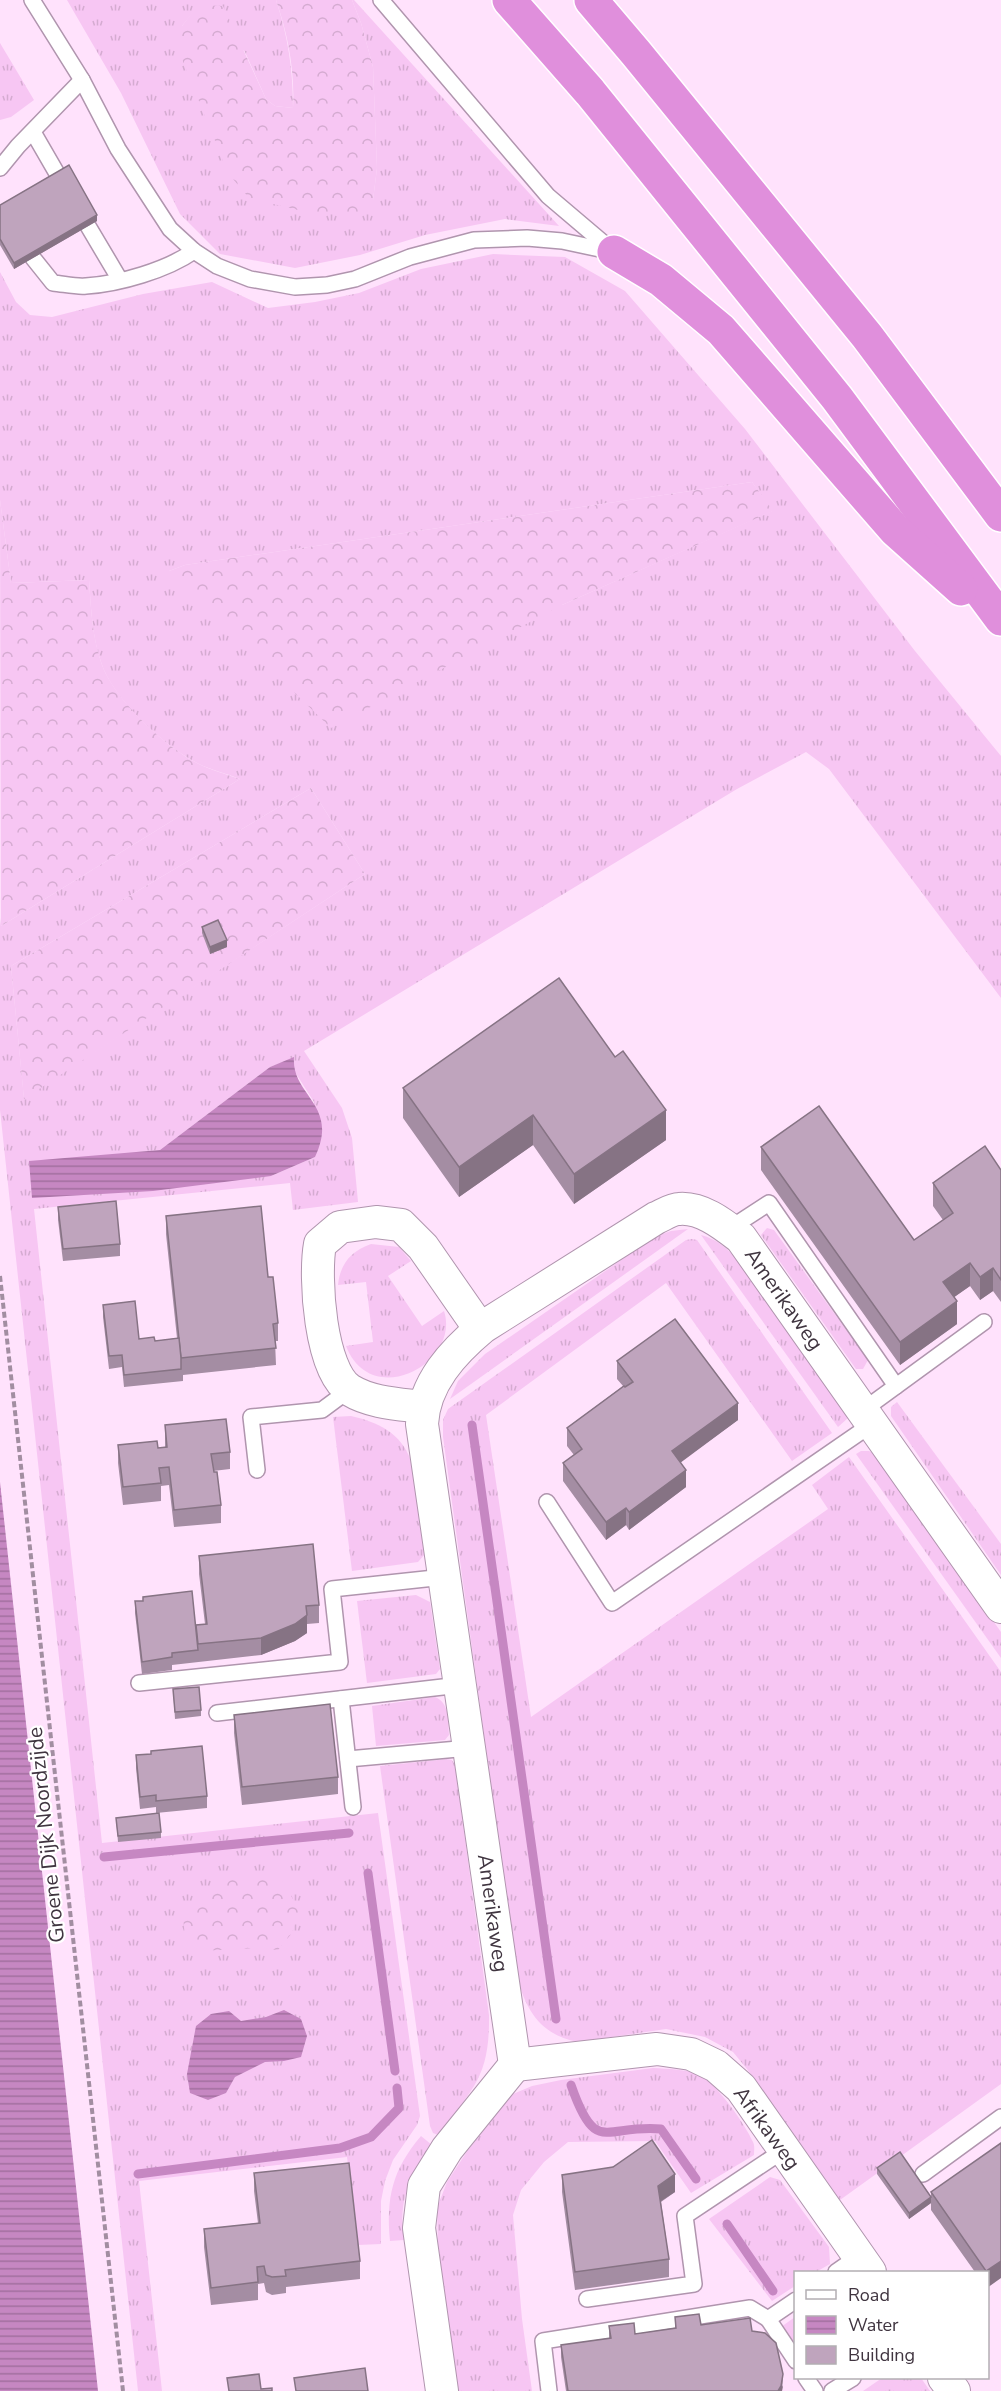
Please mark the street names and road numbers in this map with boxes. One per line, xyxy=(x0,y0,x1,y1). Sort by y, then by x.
street label: Amerikaweg xyxy=(738,1242,830,1356)
street label: Groene Dijk Noordzijde xyxy=(21,1726,71,1944)
street label: Amerikaweg xyxy=(471,1852,515,1974)
street label: Afrikaweg xyxy=(727,2081,807,2175)

